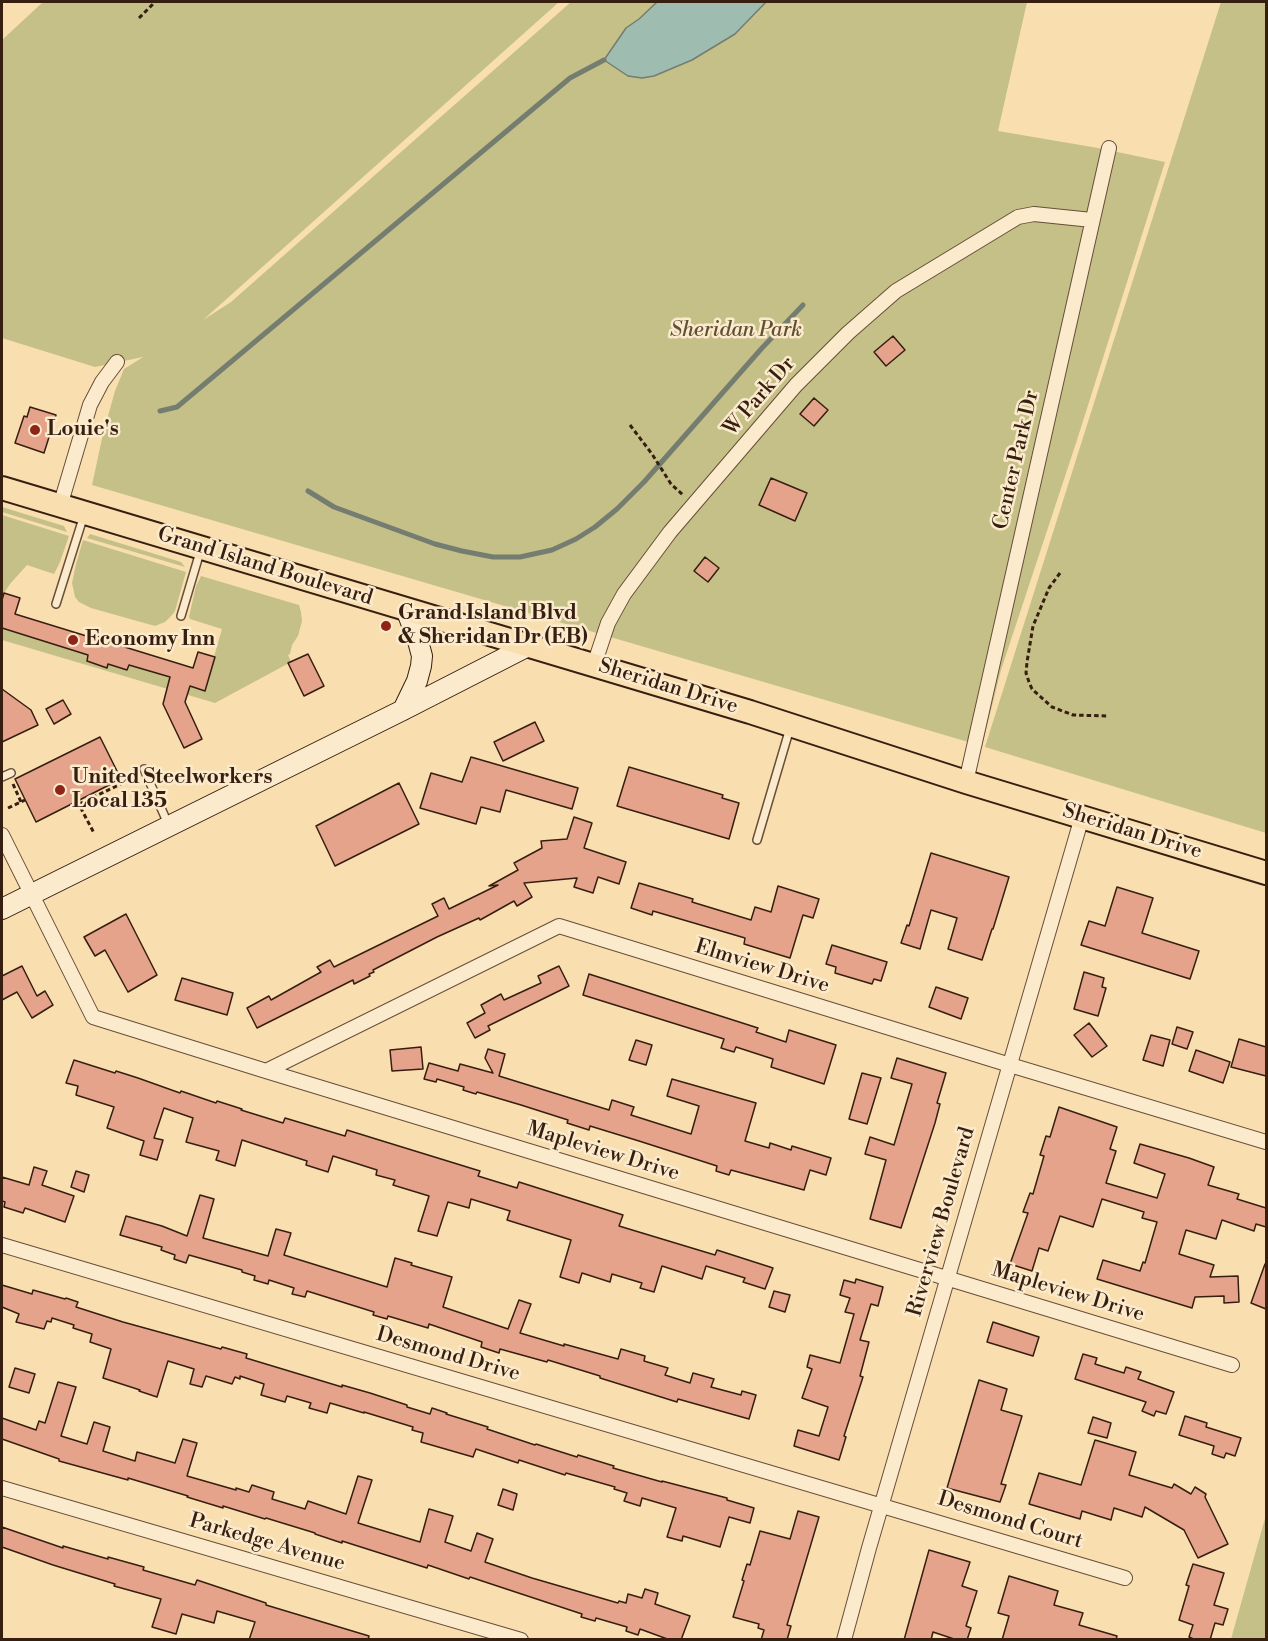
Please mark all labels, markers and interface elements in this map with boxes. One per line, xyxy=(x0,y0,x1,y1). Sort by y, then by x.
park label: Sheridan Park xyxy=(670,318,802,344)
street label: W Park Dr xyxy=(719,352,801,442)
street label: Center Park Dr xyxy=(989,388,1045,532)
place label: Louie's xyxy=(47,417,119,443)
marker: Louie's xyxy=(28,423,42,437)
street label: Grand Island Boulevard xyxy=(154,522,376,612)
place label: Grand Island Blvd & Sheridan Dr (EB) xyxy=(398,601,588,651)
marker: Grand Island Blvd & Sheridan Dr (EB) xyxy=(379,619,393,633)
place label: Economy Inn xyxy=(85,627,215,653)
marker: Economy Inn xyxy=(66,633,80,647)
street label: Sheridan Drive xyxy=(595,654,741,720)
place label: United Steelworkers Local 135 xyxy=(72,765,273,815)
marker: United Steelworkers Local 135 xyxy=(53,783,67,797)
street label: Sheridan Drive xyxy=(1059,799,1205,865)
street label: Elmview Drive xyxy=(692,935,832,999)
street label: Mapleview Drive xyxy=(524,1117,682,1187)
street label: Riverview Boulevard xyxy=(903,1124,981,1320)
street label: Mapleview Drive xyxy=(989,1258,1147,1328)
street label: Desmond Drive xyxy=(373,1322,523,1388)
street label: Desmond Court xyxy=(934,1487,1086,1555)
street label: Parkedge Avenue xyxy=(186,1509,348,1577)

